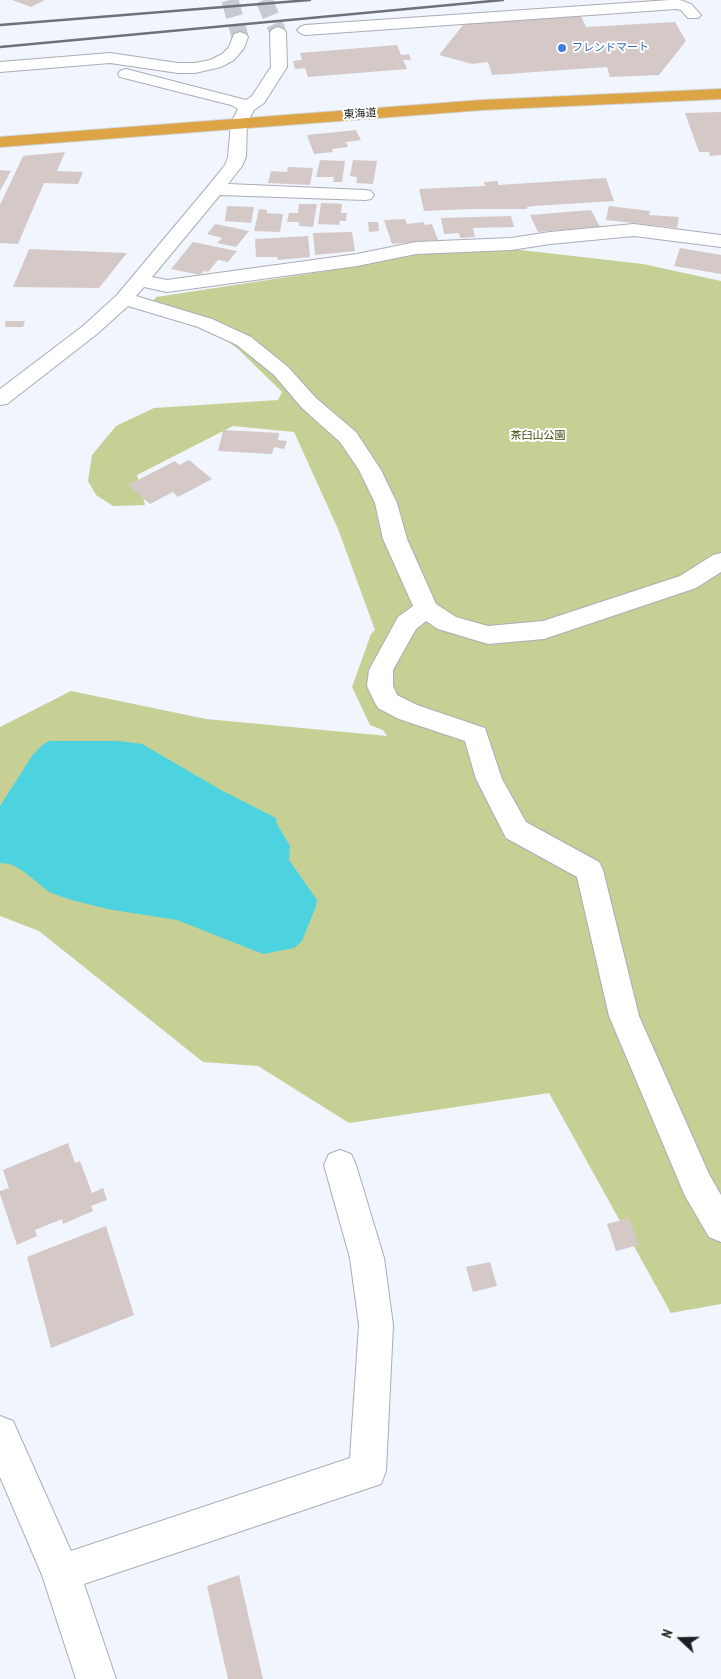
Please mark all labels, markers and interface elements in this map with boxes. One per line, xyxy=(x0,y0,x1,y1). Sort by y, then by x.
place label: フレンドマート xyxy=(572,41,649,55)
marker: フレンドマート xyxy=(556,42,568,54)
street label: 東海道 xyxy=(343,106,377,122)
park label: 茶臼山公園 xyxy=(511,429,565,443)
north arrow xyxy=(656,1614,706,1664)
text: N xyxy=(657,1627,677,1640)

